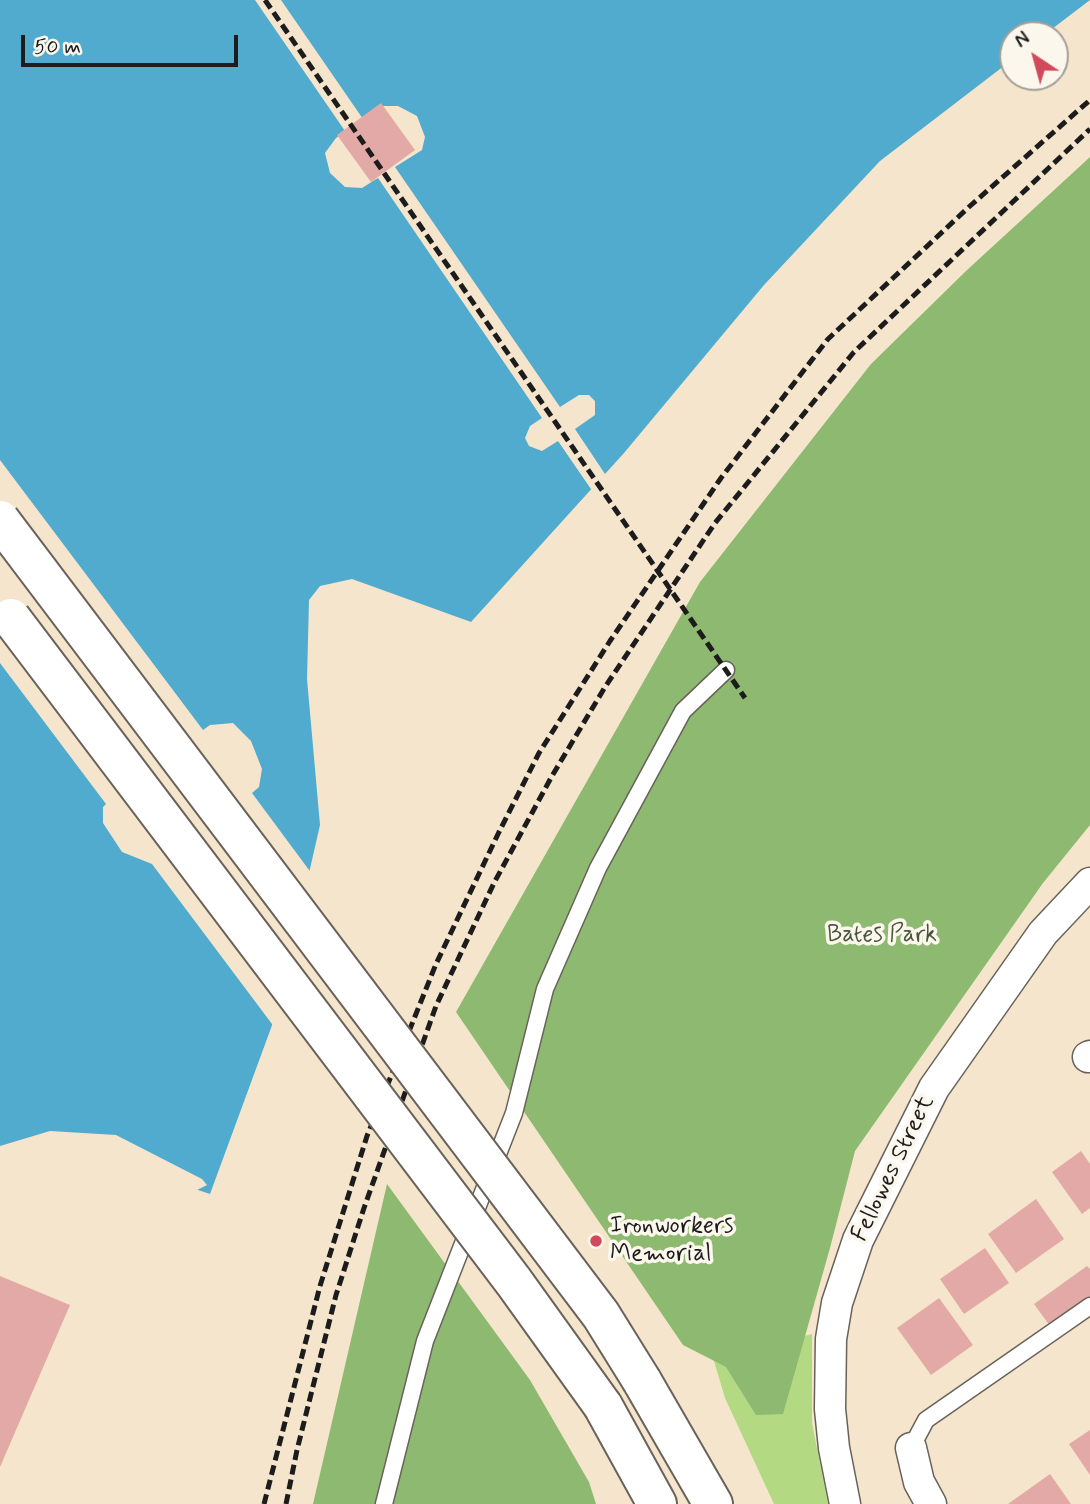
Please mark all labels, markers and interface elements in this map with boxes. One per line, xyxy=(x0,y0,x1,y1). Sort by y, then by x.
scale bar xyxy=(24,21,242,65)
north arrow xyxy=(999,21,1069,91)
text: N xyxy=(1010,26,1035,54)
text: 50 m xyxy=(34,33,81,61)
park label: Bates Park xyxy=(827,922,937,950)
street label: Fellowes Street xyxy=(846,1091,942,1247)
place label: Ironworkers Memorial xyxy=(610,1213,733,1269)
marker: Ironworkers Memorial xyxy=(588,1233,604,1249)

